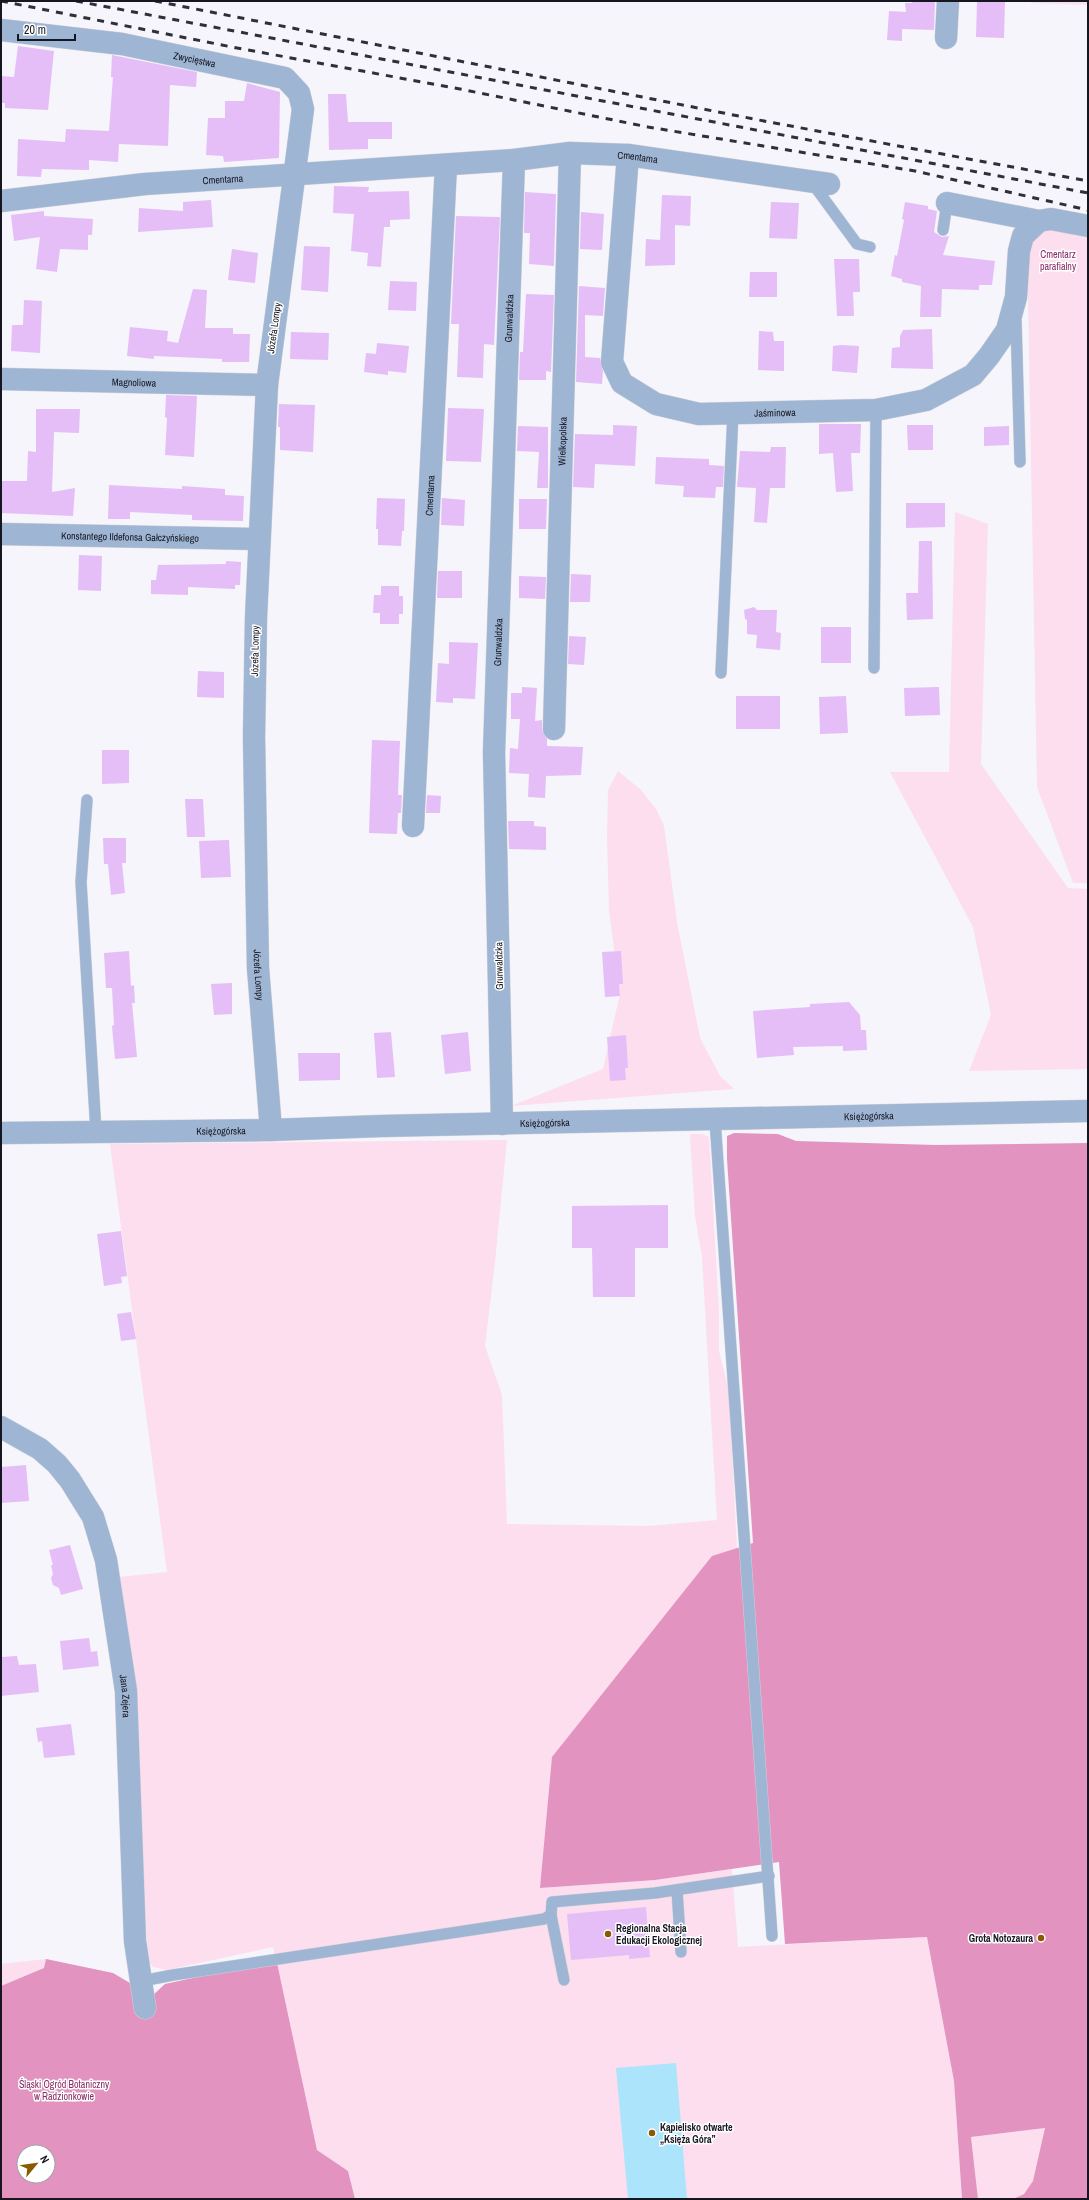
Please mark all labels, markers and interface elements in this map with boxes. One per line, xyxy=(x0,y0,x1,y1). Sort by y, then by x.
scale bar xyxy=(18,16,75,42)
text: 20 m xyxy=(24,22,46,38)
street label: Zwycięstwa xyxy=(172,48,217,70)
street label: Cmentarna xyxy=(617,148,659,166)
street label: Cmentarna xyxy=(202,171,244,187)
park label: Cmentarz parafialny xyxy=(1040,248,1077,273)
street label: Grunwaldzka xyxy=(501,294,516,342)
street label: Józefa Lompy xyxy=(264,301,284,354)
street label: Magnoliowa xyxy=(112,375,157,389)
street label: Jaśminowa xyxy=(754,405,796,419)
street label: Wielkopolska xyxy=(555,416,569,466)
street label: Cmentarna xyxy=(422,474,437,516)
street label: Konstantego Ildefonsa Gałczyńskiego xyxy=(61,529,199,544)
street label: Grunwaldzka xyxy=(490,618,505,666)
street label: Józefa Lompy xyxy=(248,624,262,677)
street label: Grunwaldzka xyxy=(492,942,506,990)
street label: Józefa Lompy xyxy=(251,949,267,1002)
street label: Księżogórska xyxy=(844,1109,894,1123)
street label: Księżogórska xyxy=(520,1115,570,1130)
street label: Księżogórska xyxy=(196,1124,246,1137)
street label: Jana Zejera xyxy=(117,1673,133,1718)
place label: Regionalna Stacja Edukacji Ekologicznej xyxy=(616,1922,702,1947)
marker: Regionalna Stacja Edukacji Ekologicznej xyxy=(603,1929,613,1939)
place label: Grota Notozaura xyxy=(969,1932,1033,1945)
marker: Grota Notozaura xyxy=(1036,1933,1046,1943)
park label: Śląski Ogród Botaniczny w Radzionkowie xyxy=(19,2078,110,2103)
place label: Kąpielisko otwarte „Księża Góra” xyxy=(660,2121,733,2146)
marker: Kąpielisko otwarte „Księża Góra” xyxy=(647,2128,657,2138)
north arrow xyxy=(16,2144,56,2184)
text: N xyxy=(37,2153,52,2165)

